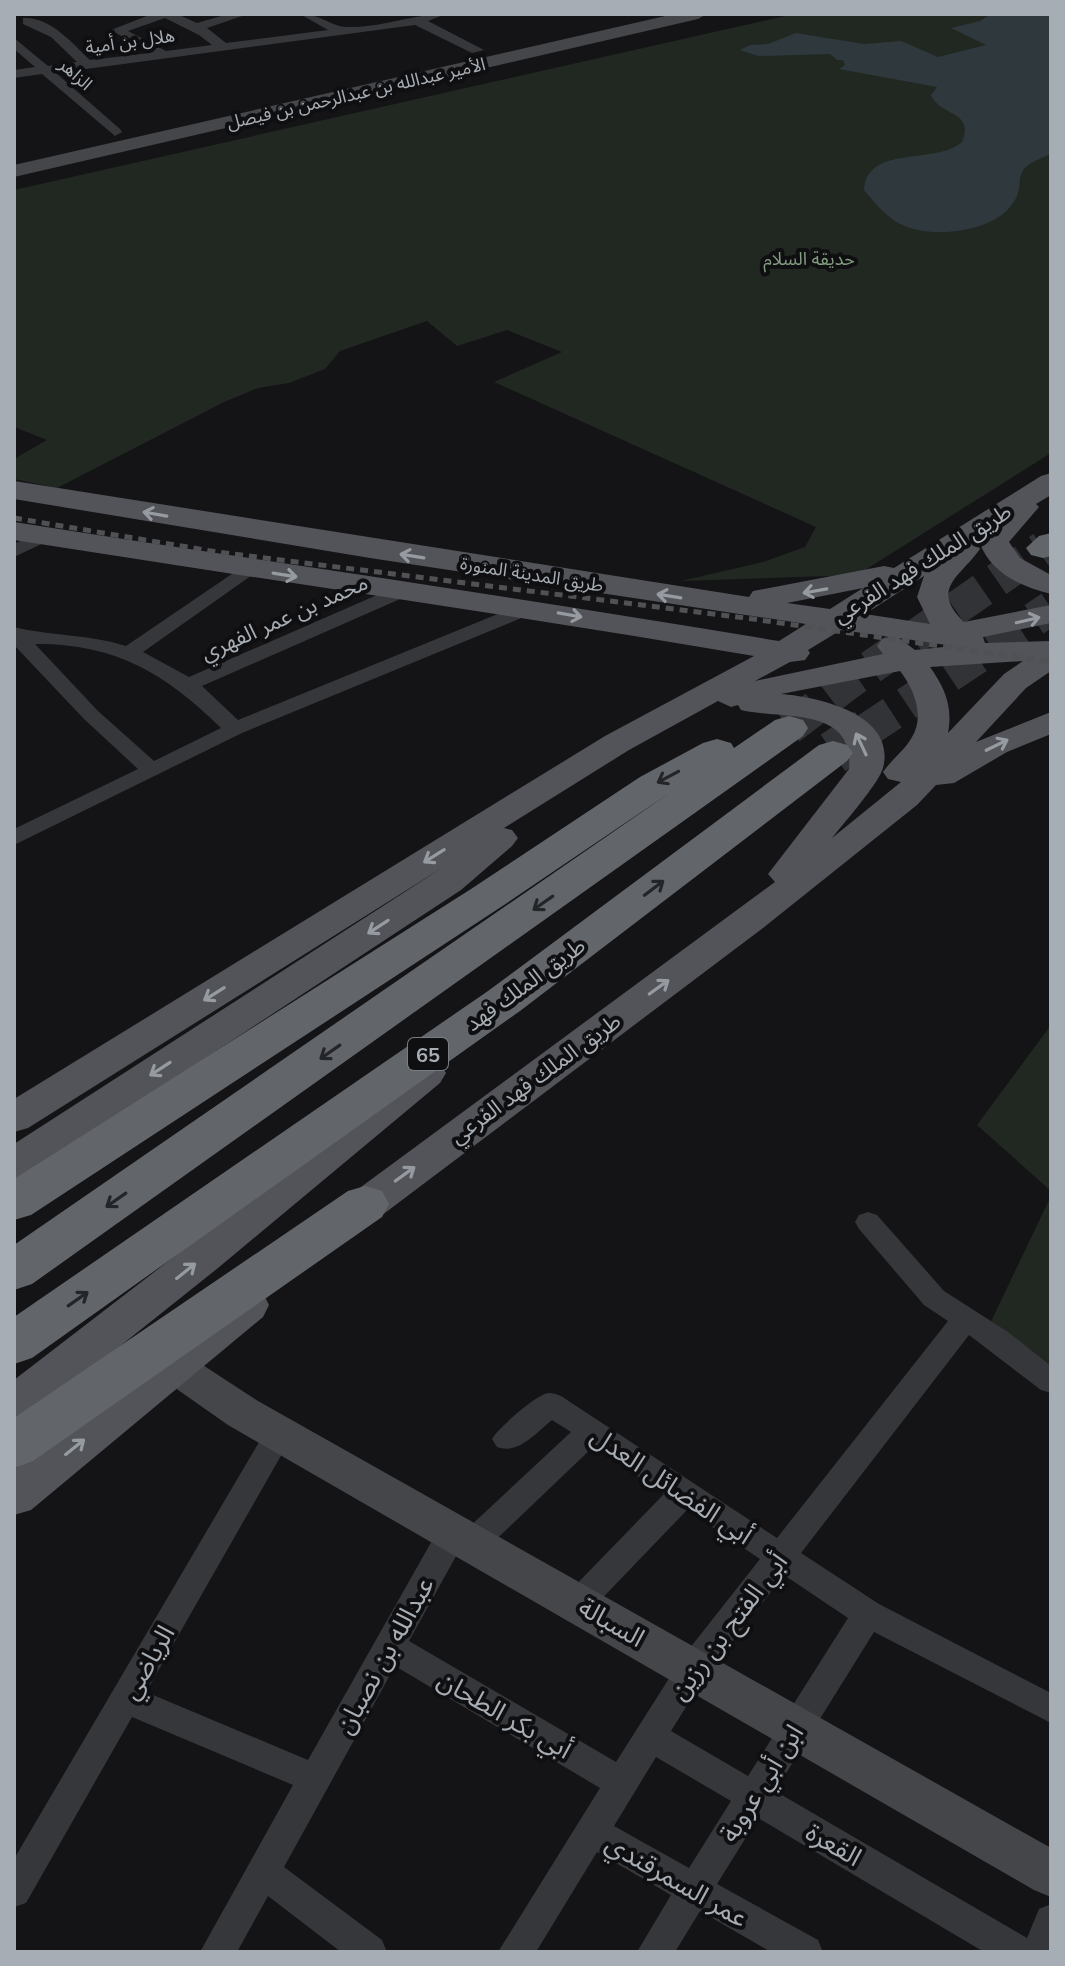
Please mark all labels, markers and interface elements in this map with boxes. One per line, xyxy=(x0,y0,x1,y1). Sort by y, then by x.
street label: هلال بن أمية xyxy=(84,23,176,59)
street label: الزاهر xyxy=(54,52,98,95)
street label: الأمير عبدالله بن عبدالرحمن بن فيصل xyxy=(224,52,488,134)
park label: حديقة السلام xyxy=(763,247,855,273)
street label: طريق الملك فهد الفرعي xyxy=(828,497,1018,632)
one-way arrow xyxy=(143,506,169,521)
one-way arrow xyxy=(400,548,425,563)
street label: طريق المدينة المنورة xyxy=(459,551,605,597)
street label: محمد بن عمر الفهري xyxy=(196,568,373,669)
one-way arrow xyxy=(271,568,297,583)
one-way arrow xyxy=(802,584,828,599)
one-way arrow xyxy=(657,588,682,603)
one-way arrow xyxy=(556,608,582,623)
one-way arrow xyxy=(1014,611,1040,626)
one-way arrow xyxy=(853,732,868,756)
one-way arrow xyxy=(984,737,1008,752)
one-way arrow xyxy=(656,770,680,786)
one-way arrow xyxy=(423,849,446,865)
one-way arrow xyxy=(643,879,664,896)
one-way arrow xyxy=(533,895,555,911)
one-way arrow xyxy=(367,919,390,935)
street label: طريق الملك فهد xyxy=(459,931,591,1037)
one-way arrow xyxy=(648,979,669,996)
one-way arrow xyxy=(203,985,225,1002)
street label: طريق الملك فهد الفرعي xyxy=(444,1006,628,1152)
road number: 65 xyxy=(408,1038,448,1070)
one-way arrow xyxy=(320,1044,342,1060)
one-way arrow xyxy=(149,1061,172,1077)
one-way arrow xyxy=(393,1166,415,1183)
one-way arrow xyxy=(106,1192,128,1208)
one-way arrow xyxy=(175,1262,196,1280)
one-way arrow xyxy=(66,1291,88,1307)
street label: أبي الفضائل العدل xyxy=(582,1419,759,1555)
one-way arrow xyxy=(64,1438,85,1456)
street label: أبي الفتح بن رزين xyxy=(662,1546,797,1709)
street label: عبدالله بن نصبان xyxy=(327,1571,441,1739)
street label: السبالة xyxy=(573,1590,651,1654)
street label: الرياضي xyxy=(113,1619,185,1707)
street label: أبي بكر الطحان xyxy=(430,1662,578,1769)
street label: ابن أبي عروبة xyxy=(712,1718,814,1850)
street label: القعرة xyxy=(800,1815,868,1873)
street label: عمر السمرقندي xyxy=(598,1826,754,1938)

